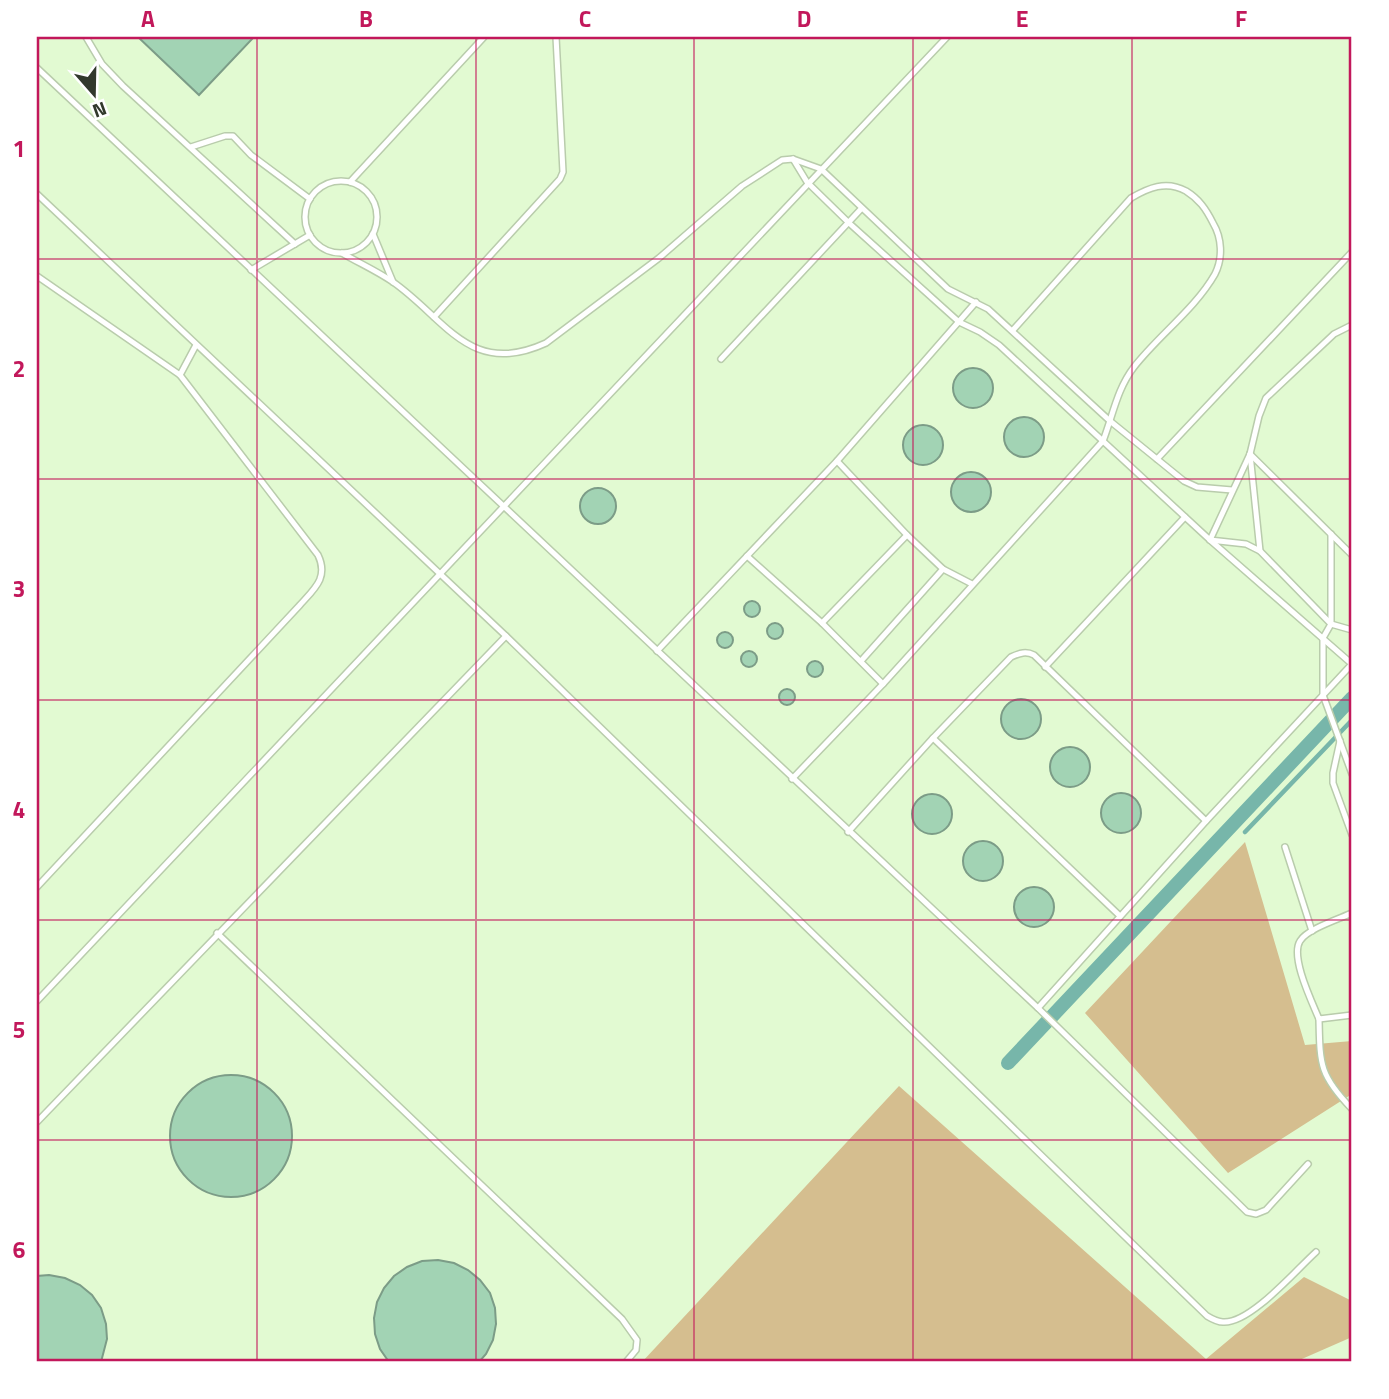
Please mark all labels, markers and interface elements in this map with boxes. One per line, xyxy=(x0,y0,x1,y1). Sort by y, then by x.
text: A xyxy=(141,1,155,36)
text: B xyxy=(359,1,373,36)
text: C xyxy=(579,1,591,36)
text: D xyxy=(797,1,811,36)
text: E xyxy=(1016,1,1028,36)
text: F xyxy=(1235,1,1247,36)
north arrow xyxy=(60,60,130,130)
text: N xyxy=(89,95,111,126)
text: 1 xyxy=(13,131,25,166)
text: 2 xyxy=(13,351,25,386)
text: 3 xyxy=(13,571,25,606)
text: 4 xyxy=(13,792,25,827)
text: 5 xyxy=(13,1012,25,1047)
text: 6 xyxy=(13,1232,26,1267)

